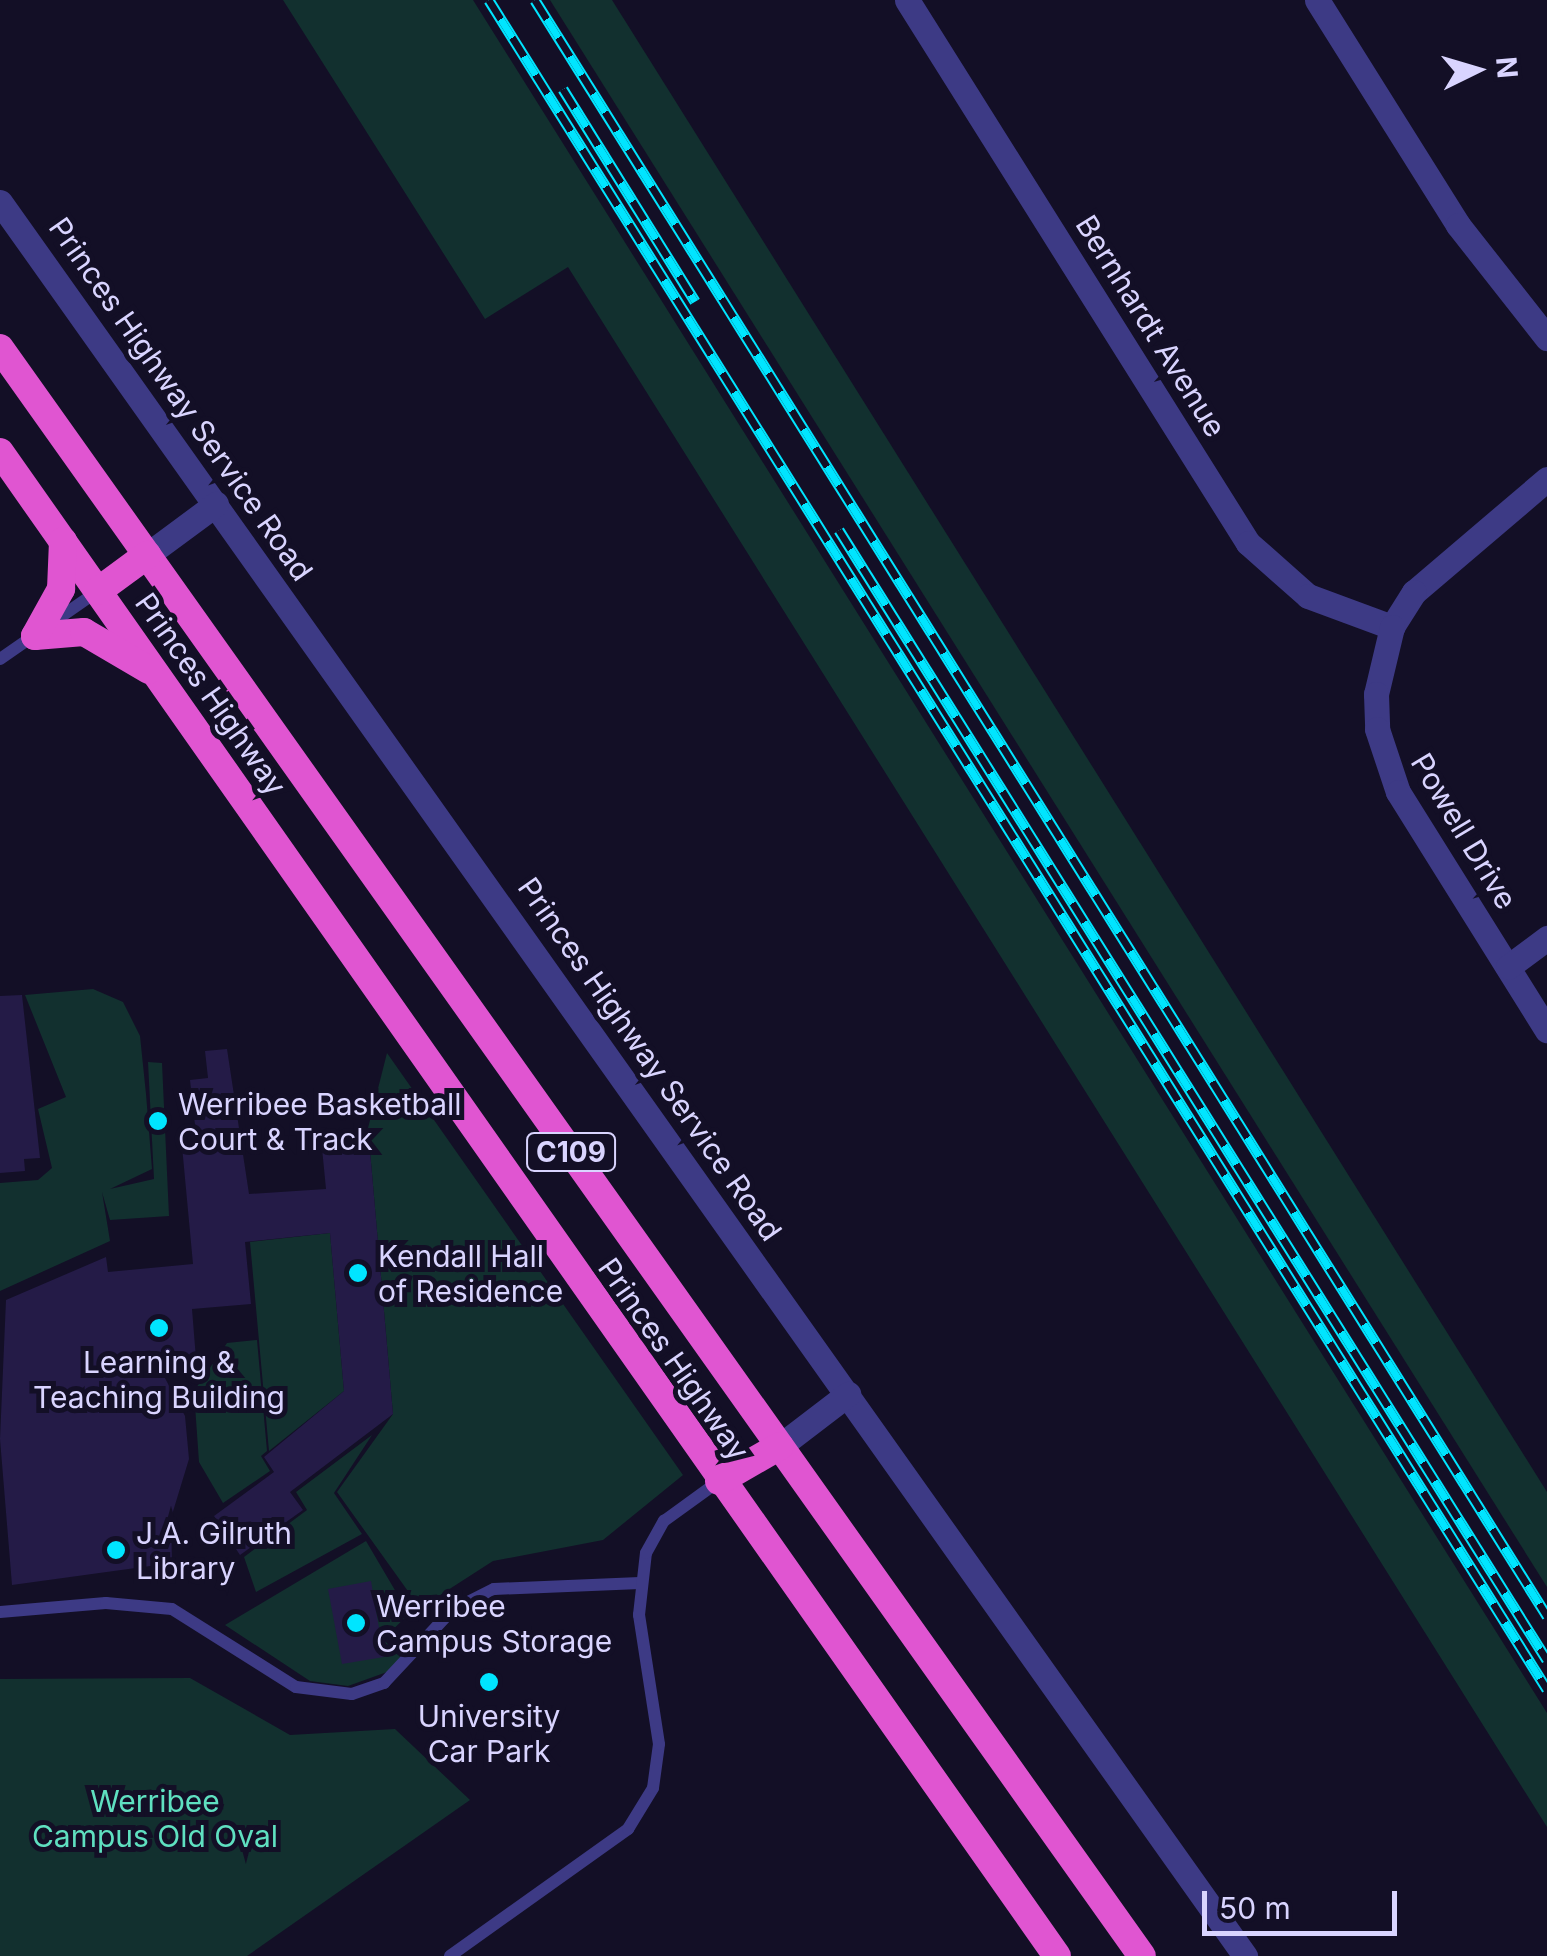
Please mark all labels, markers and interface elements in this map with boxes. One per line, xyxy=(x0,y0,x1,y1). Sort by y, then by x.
north arrow xyxy=(1427,20,1527,120)
text: N xyxy=(1489,55,1525,79)
street label: Bernhardt Avenue xyxy=(1068,209,1234,443)
street label: Princes Highway Service Road xyxy=(42,211,320,587)
street label: Princes Highway xyxy=(128,586,294,802)
street label: Powell Drive xyxy=(1403,747,1525,915)
street label: Princes Highway Service Road xyxy=(511,871,789,1247)
place label: Werribee Basketball Court & Track xyxy=(178,1086,462,1156)
marker: Werribee Basketball Court & Track xyxy=(147,1110,169,1132)
road number: C109 xyxy=(526,1129,616,1175)
place label: Kendall Hall of Residence xyxy=(378,1238,563,1308)
street label: Princes Highway xyxy=(591,1251,757,1467)
marker: Kendall Hall of Residence xyxy=(347,1262,369,1284)
marker: Learning & Teaching Building xyxy=(148,1317,170,1339)
place label: Learning & Teaching Building xyxy=(33,1344,285,1414)
place label: J.A. Gilruth Library xyxy=(136,1515,292,1586)
marker: J.A. Gilruth Library xyxy=(105,1539,127,1561)
place label: Werribee Campus Storage xyxy=(376,1588,612,1658)
marker: Werribee Campus Storage xyxy=(345,1612,367,1634)
marker: University Car Park xyxy=(478,1671,500,1693)
place label: University Car Park xyxy=(418,1698,560,1768)
park label: Werribee Campus Old Oval xyxy=(32,1783,278,1854)
scale bar xyxy=(1207,1871,1402,1933)
text: 50 m xyxy=(1219,1890,1291,1926)

